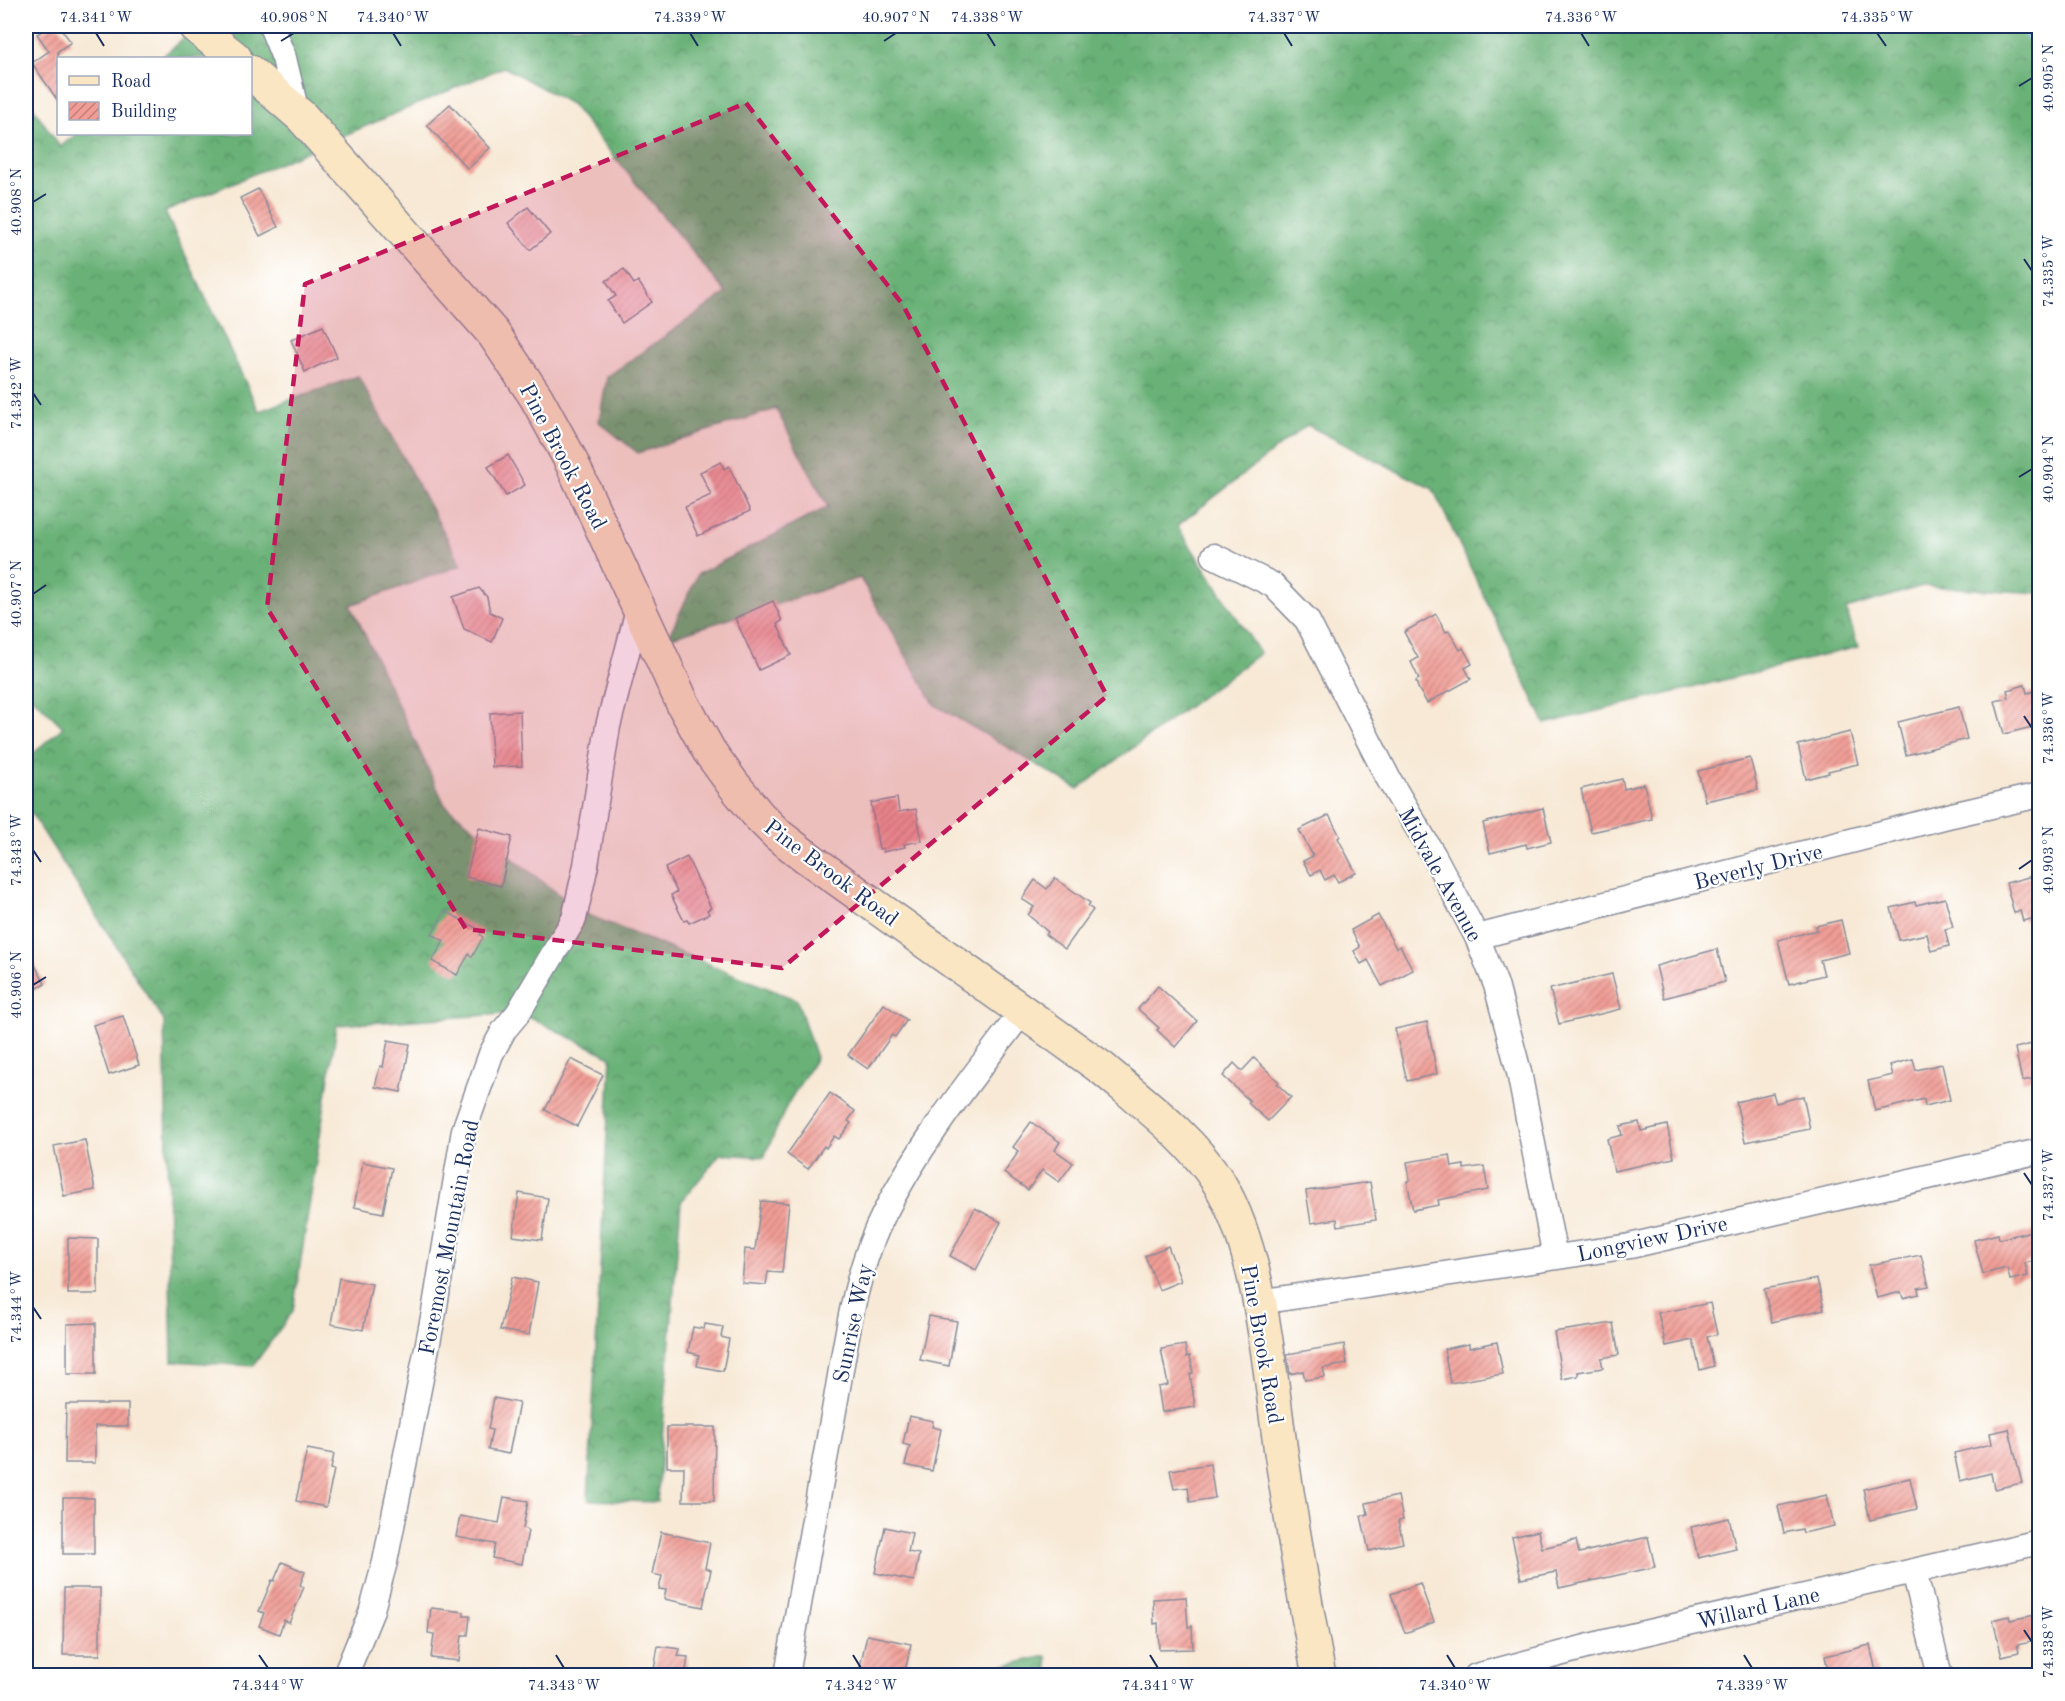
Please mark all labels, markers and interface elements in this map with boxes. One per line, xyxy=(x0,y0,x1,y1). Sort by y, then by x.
text: 74.341°W xyxy=(60,11,132,26)
text: 40.908°N xyxy=(260,11,328,26)
text: 74.340°W xyxy=(357,11,429,26)
text: 74.339°W xyxy=(654,11,726,26)
text: 40.907°N xyxy=(862,11,930,26)
text: 74.338°W xyxy=(951,11,1023,26)
text: 74.337°W xyxy=(1248,11,1320,26)
text: 74.336°W xyxy=(1545,11,1617,26)
text: 74.335°W xyxy=(1841,11,1913,26)
text: 40.905°N xyxy=(2042,44,2057,112)
legend xyxy=(57,57,252,135)
text: Road xyxy=(111,73,151,91)
text: Building xyxy=(111,103,177,121)
text: 40.908°N xyxy=(10,168,25,236)
text: 74.335°W xyxy=(2042,235,2057,307)
text: 74.342°W xyxy=(10,357,25,429)
street label: Pine Brook Road xyxy=(515,380,610,533)
text: 40.904°N xyxy=(2042,435,2057,503)
text: 40.907°N xyxy=(10,560,25,628)
text: 74.336°W xyxy=(2042,692,2057,764)
street label: Midvale Avenue xyxy=(1393,804,1485,946)
text: 74.343°W xyxy=(10,814,25,886)
street label: Pine Brook Road xyxy=(760,816,902,931)
text: 40.903°N xyxy=(2042,826,2057,894)
street label: Beverly Drive xyxy=(1692,841,1825,895)
text: 40.906°N xyxy=(10,951,25,1019)
street label: Foremost Mountain Road xyxy=(416,1118,484,1357)
text: 74.337°W xyxy=(2042,1149,2057,1221)
street label: Longview Drive xyxy=(1575,1213,1730,1267)
street label: Sunrise Way xyxy=(831,1261,877,1385)
street label: Pine Brook Road xyxy=(1236,1263,1286,1426)
text: 74.344°W xyxy=(10,1271,25,1343)
street label: Willard Lane xyxy=(1695,1584,1822,1634)
text: 74.338°W xyxy=(2042,1606,2057,1678)
text: 74.344°W xyxy=(232,1679,304,1694)
text: 74.343°W xyxy=(528,1679,600,1694)
text: 74.342°W xyxy=(825,1679,897,1694)
text: 74.341°W xyxy=(1122,1679,1194,1694)
text: 74.340°W xyxy=(1419,1679,1491,1694)
text: 74.339°W xyxy=(1716,1679,1788,1694)

